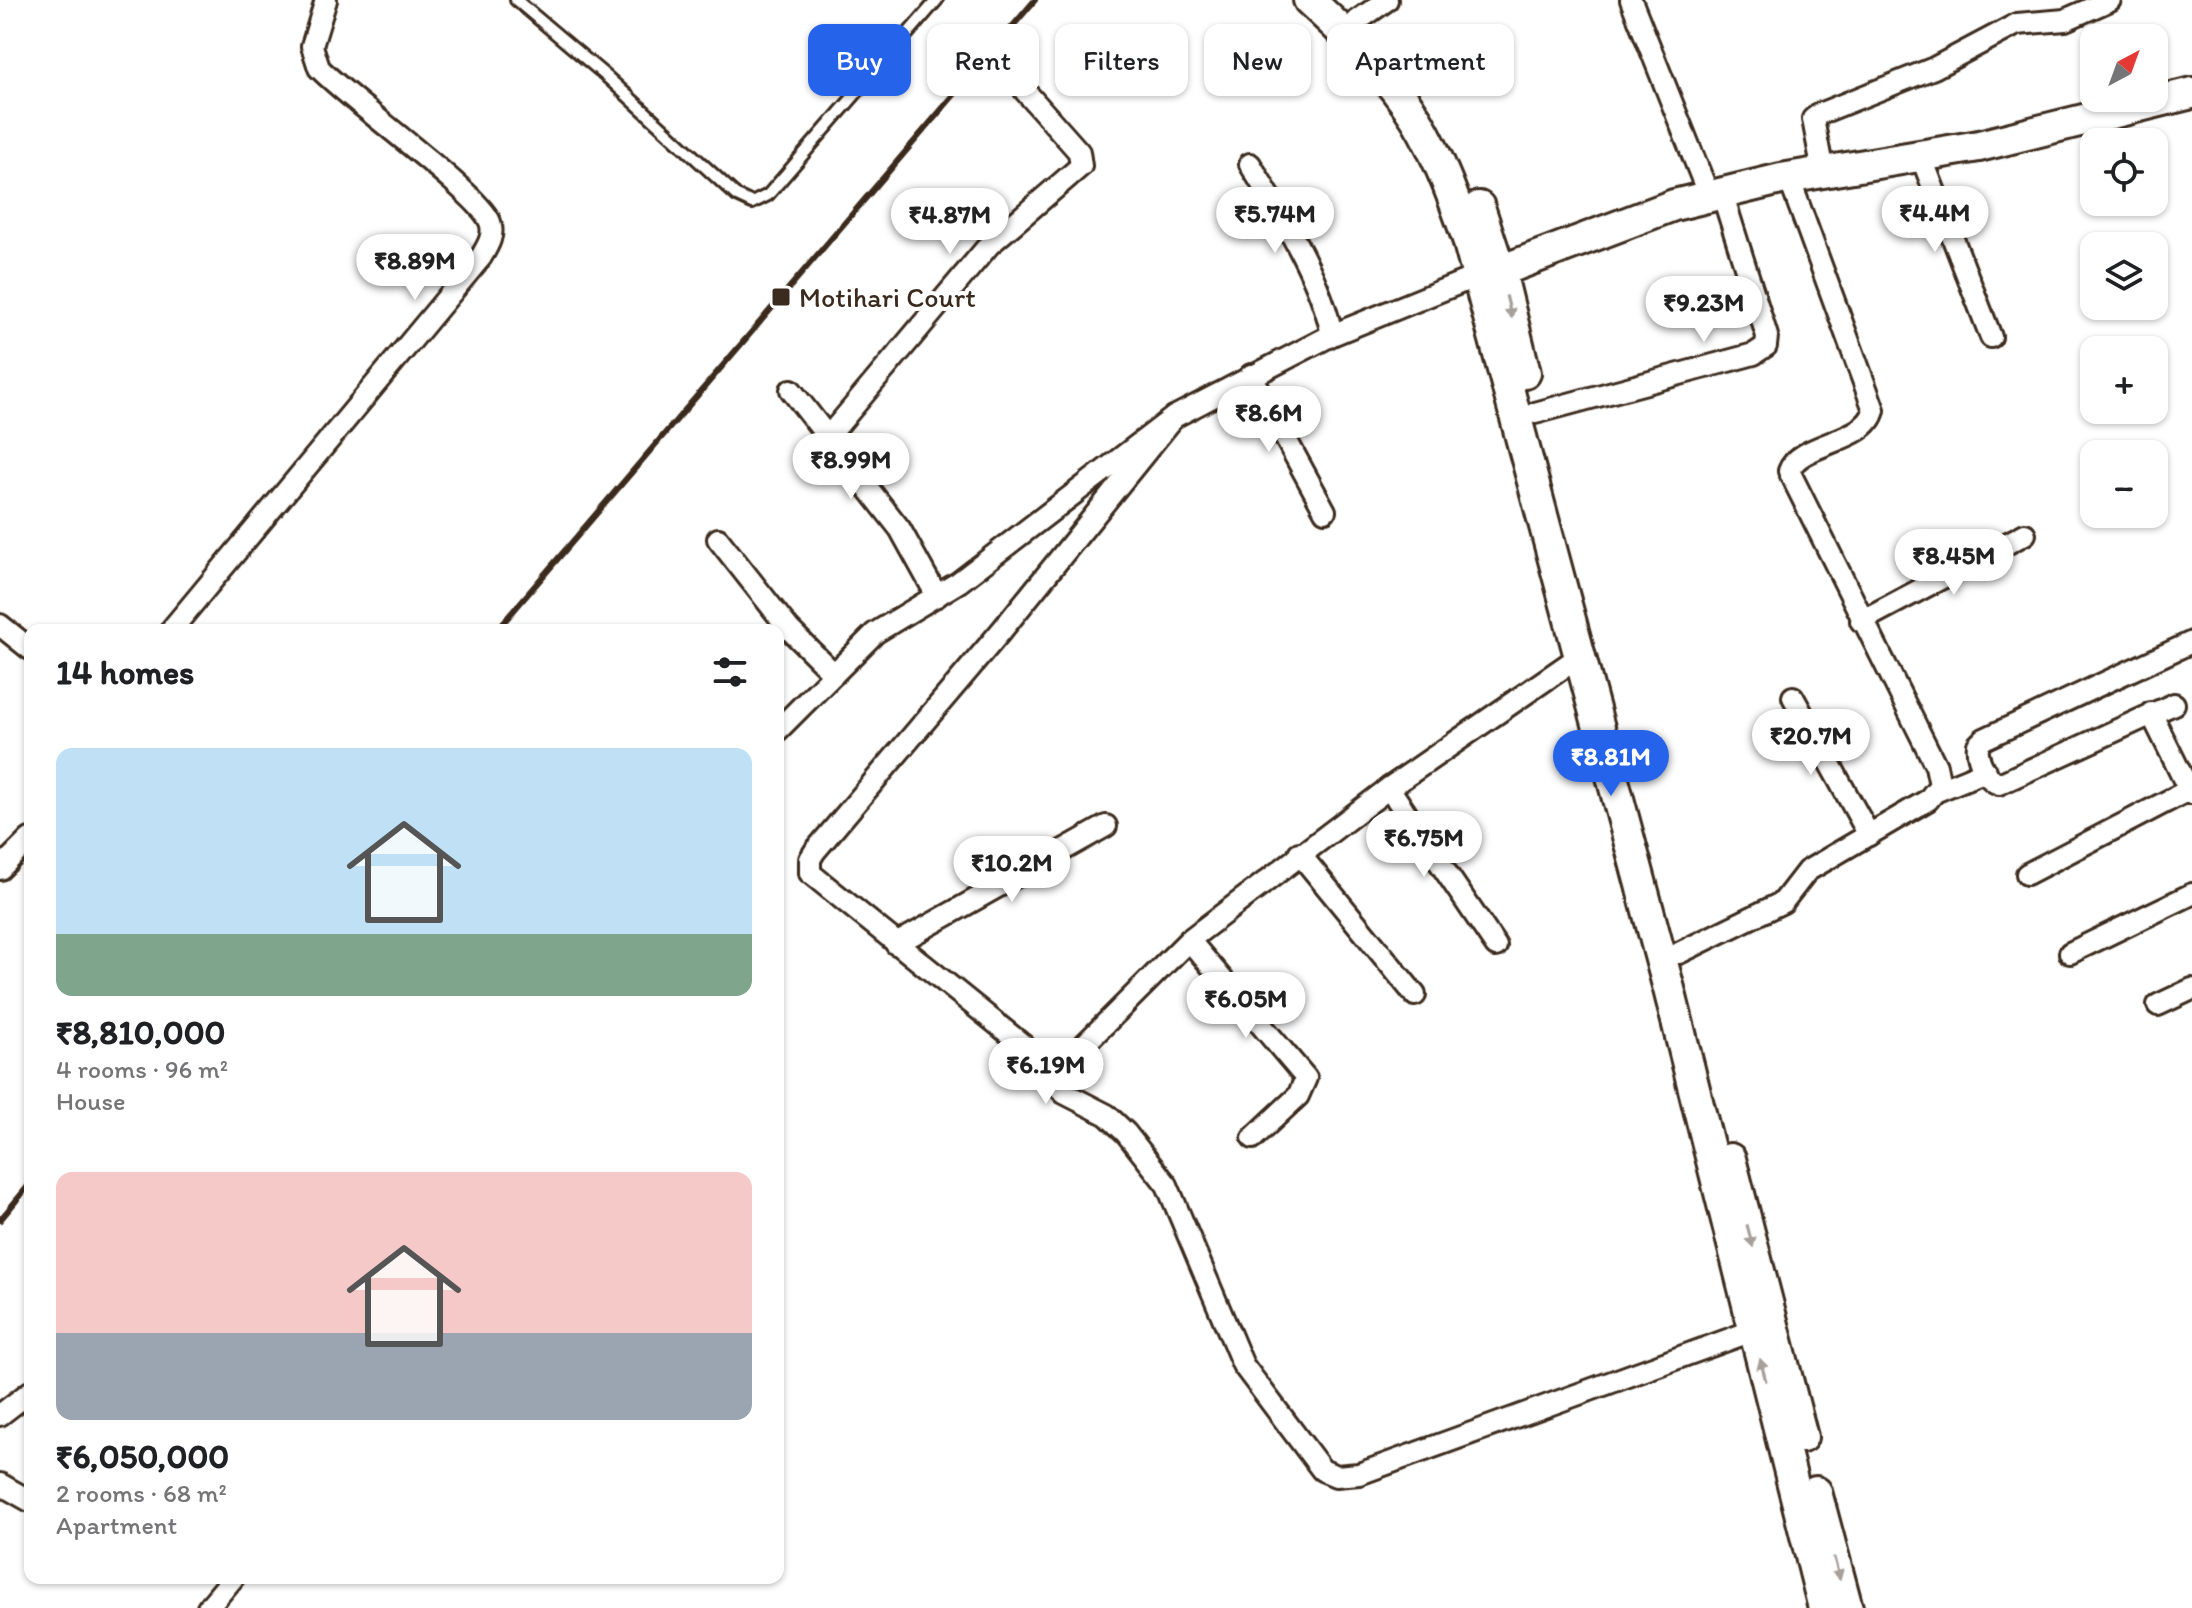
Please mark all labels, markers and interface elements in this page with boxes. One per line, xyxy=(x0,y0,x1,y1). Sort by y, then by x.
chip: Buy xyxy=(808,24,911,96)
chip: Rent xyxy=(927,24,1039,96)
chip: Filters xyxy=(1055,24,1188,96)
chip: New xyxy=(1204,24,1311,96)
chip: Apartment xyxy=(1327,24,1514,96)
north arrow xyxy=(2080,24,2168,112)
map controls xyxy=(2080,24,2168,528)
button: locate xyxy=(2080,128,2168,216)
pin: ₹4.4M xyxy=(1879,186,1991,254)
pin: ₹5.74M xyxy=(1210,187,1340,255)
pin: ₹4.87M xyxy=(885,188,1015,256)
text: ₹4.4M xyxy=(1900,196,1970,228)
text: ₹5.74M xyxy=(1234,197,1316,229)
text: ₹4.87M xyxy=(909,198,991,230)
button: layers xyxy=(2080,232,2168,320)
pin: ₹8.89M xyxy=(350,234,480,302)
text: ₹8.89M xyxy=(374,244,456,276)
pin: ₹9.23M xyxy=(1639,276,1769,344)
place label: Motihari Court xyxy=(799,280,976,314)
marker: Motihari Court xyxy=(770,286,792,308)
text: ₹9.23M xyxy=(1664,286,1744,318)
one-way arrow xyxy=(1503,295,1515,320)
button: + xyxy=(2080,336,2168,424)
pin: ₹8.6M xyxy=(1213,386,1325,454)
text: ₹8.6M xyxy=(1235,396,1303,428)
pin: ₹8.99M xyxy=(786,433,916,501)
button: − xyxy=(2080,440,2168,528)
text: ₹8.99M xyxy=(811,443,891,475)
pin: ₹8.45M xyxy=(1889,529,2019,597)
text: ₹8.45M xyxy=(1912,539,1996,571)
icon: filters xyxy=(708,650,752,694)
text: 14 homes xyxy=(56,652,194,693)
pin: ₹20.7M xyxy=(1746,709,1876,777)
text: ₹20.7M xyxy=(1770,719,1852,751)
pin: ₹8.81M xyxy=(1546,730,1676,798)
text: ₹8.81M xyxy=(1571,740,1651,772)
icon: home xyxy=(332,800,476,944)
pin: ₹6.75M xyxy=(1359,811,1489,879)
text: ₹6.75M xyxy=(1384,821,1464,853)
pin: ₹10.2M xyxy=(947,836,1077,904)
text: ₹10.2M xyxy=(971,846,1053,878)
pin: ₹6.05M xyxy=(1181,972,1311,1040)
text: ₹6.05M xyxy=(1205,982,1287,1014)
text: ₹8,810,000 xyxy=(56,1012,226,1053)
pin: ₹6.19M xyxy=(981,1038,1111,1106)
text: ₹6.19M xyxy=(1007,1048,1085,1080)
text: 4 rooms · 96 m² xyxy=(56,1053,228,1085)
text: House xyxy=(56,1085,126,1117)
icon: home xyxy=(332,1224,476,1368)
one-way arrow xyxy=(1745,1224,1757,1249)
one-way arrow xyxy=(1756,1357,1768,1382)
text: ₹6,050,000 xyxy=(56,1436,229,1477)
text: 2 rooms · 68 m² xyxy=(56,1477,227,1509)
text: Apartment xyxy=(56,1509,177,1541)
one-way arrow xyxy=(1831,1557,1843,1582)

